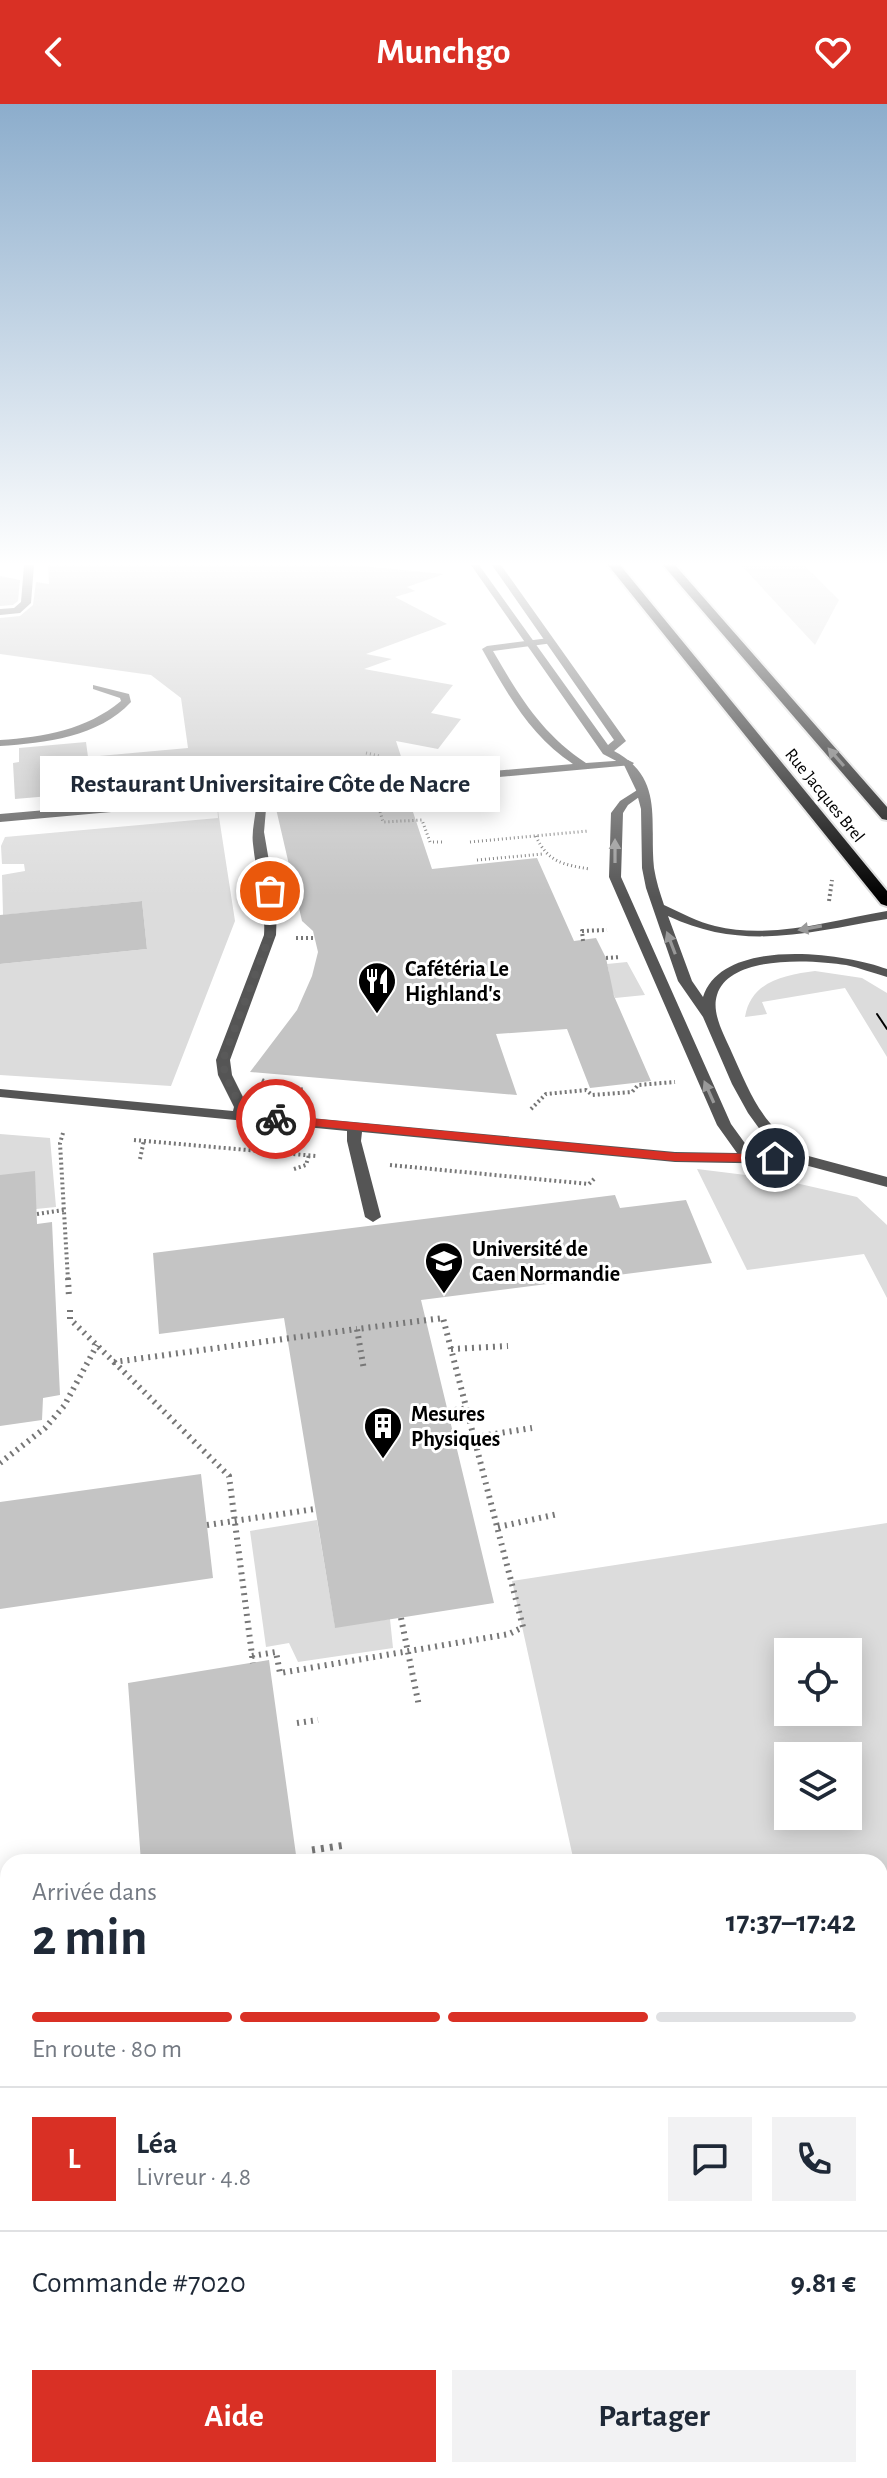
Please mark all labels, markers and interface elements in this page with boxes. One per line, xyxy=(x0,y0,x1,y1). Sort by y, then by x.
icon: back xyxy=(32,30,76,74)
icon: heart xyxy=(811,30,855,74)
text: Munchgo xyxy=(376,34,511,70)
street label: Rue Jacques Brel xyxy=(781,745,867,846)
one-way arrow xyxy=(828,747,845,767)
callout: Restaurant Universitaire Côte de Nacre xyxy=(40,755,500,811)
text: Restaurant Universitaire Côte de Nacre xyxy=(70,771,470,797)
one-way arrow xyxy=(609,838,621,863)
pin xyxy=(236,857,304,925)
icon: bag xyxy=(248,869,292,913)
one-way arrow xyxy=(797,922,822,934)
one-way arrow xyxy=(664,931,677,955)
place label: Cafétéria Le Highland's xyxy=(405,958,509,1005)
restaurant icon: Cafétéria Le Highland's xyxy=(356,960,398,1015)
courier xyxy=(236,1079,316,1159)
one-way arrow xyxy=(702,1080,716,1103)
icon: bike xyxy=(254,1097,298,1141)
pin xyxy=(741,1124,809,1192)
icon: home xyxy=(753,1136,797,1180)
place label: Université de Caen Normandie xyxy=(472,1238,620,1285)
school or university icon: Université de Caen Normandie xyxy=(423,1240,465,1295)
place label: Mesures Physiques xyxy=(411,1403,500,1451)
building icon: Mesures Physiques xyxy=(362,1405,404,1460)
map controls xyxy=(774,1638,862,1830)
button: locate xyxy=(774,1638,862,1726)
button: layers xyxy=(774,1742,862,1830)
text: Arrivée dans xyxy=(32,1879,157,1905)
text: 17:37–17:42 xyxy=(726,1907,856,1937)
text: 2 min xyxy=(32,1912,147,1964)
text: En route · 80 m xyxy=(32,2036,182,2062)
button: chat xyxy=(668,2117,752,2201)
button: phone xyxy=(772,2117,856,2201)
text: Léa xyxy=(136,2129,177,2159)
text: L xyxy=(68,2144,81,2174)
text: Livreur · 4.8 xyxy=(136,2164,251,2190)
text: Commande #7020 xyxy=(32,2268,246,2298)
text: 9.81 € xyxy=(791,2268,856,2298)
button: Aide xyxy=(32,2370,436,2462)
button: Partager xyxy=(452,2370,856,2462)

